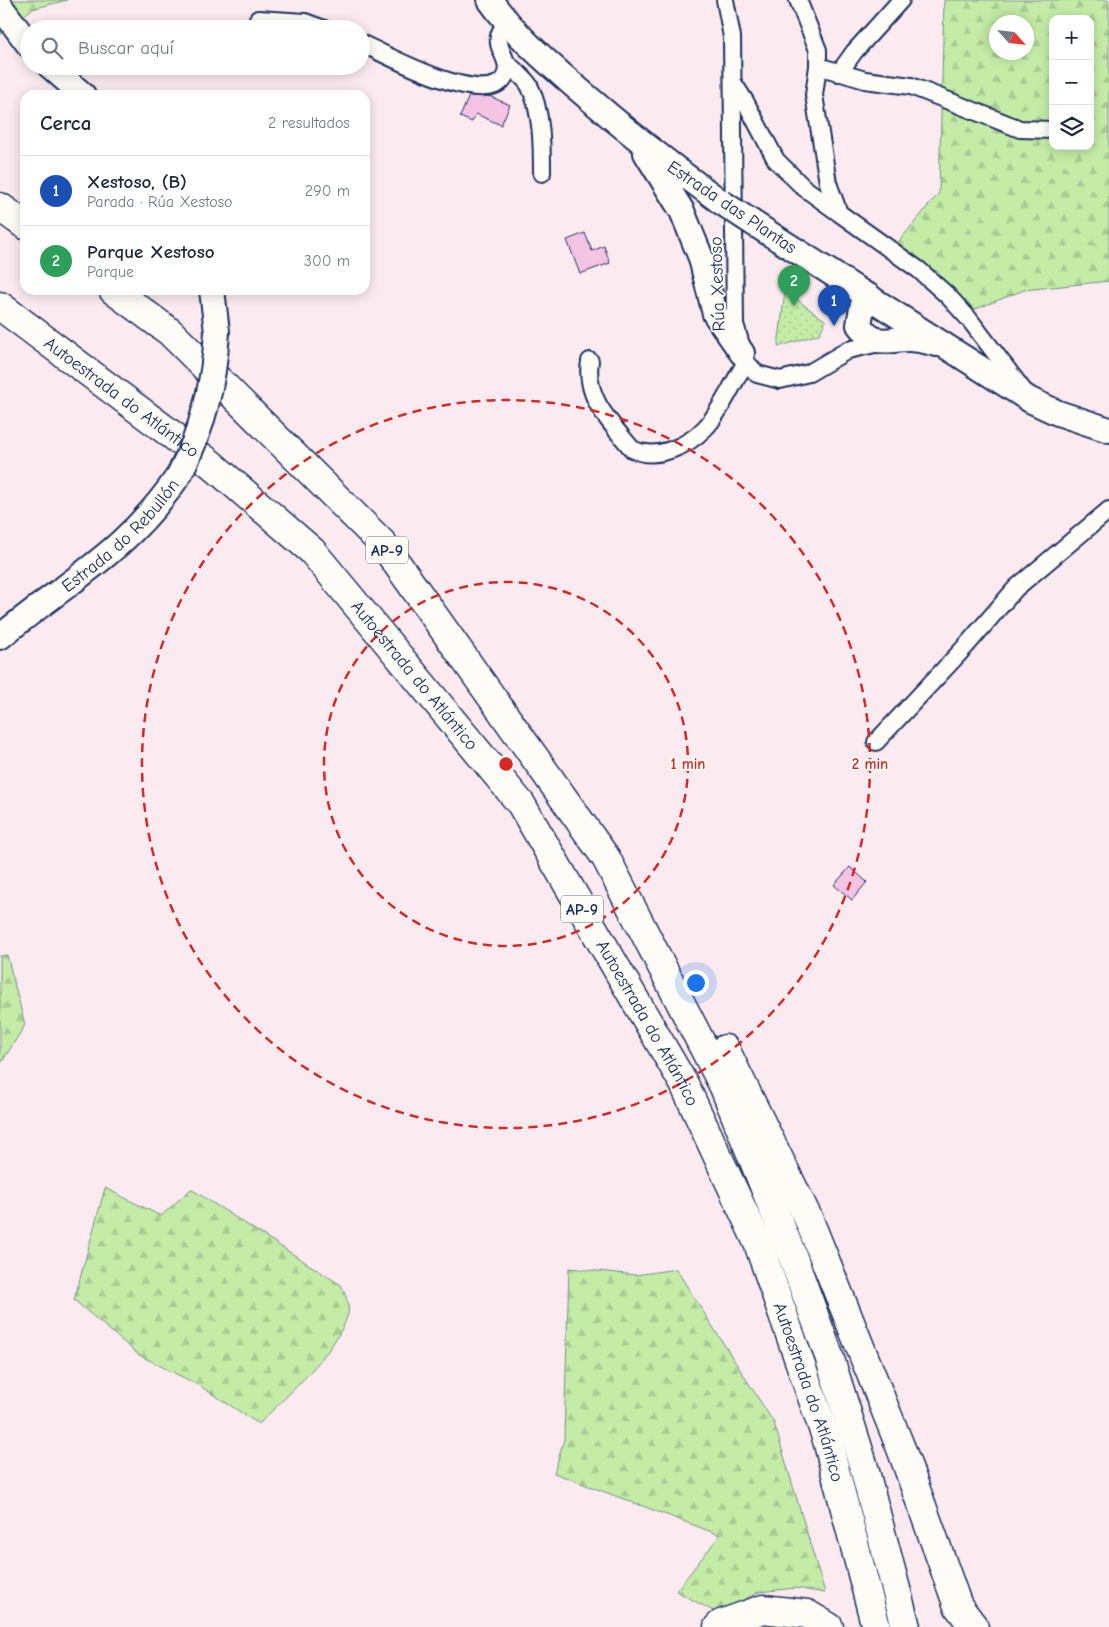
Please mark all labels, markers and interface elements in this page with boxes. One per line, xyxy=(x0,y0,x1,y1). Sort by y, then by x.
north arrow xyxy=(989,15,1034,60)
map controls xyxy=(1049,15,1094,150)
button: + xyxy=(1049,15,1094,60)
search box xyxy=(20,20,370,75)
icon: search xyxy=(38,34,66,62)
text: Buscar aquí xyxy=(78,37,174,59)
button: − xyxy=(1049,60,1094,105)
button: layers xyxy=(1049,105,1094,150)
text: Cerca xyxy=(40,111,91,135)
text: 2 resultados xyxy=(268,114,350,132)
street label: Estrada das Plantas xyxy=(663,156,800,258)
text: Xestoso, (B) xyxy=(87,171,187,193)
text: 1 xyxy=(53,182,59,200)
text: 290 m xyxy=(305,182,350,200)
text: Parada · Rúa Xestoso xyxy=(87,193,233,211)
street label: Rúa Xestoso xyxy=(705,236,730,332)
text: Parque Xestoso xyxy=(87,241,215,263)
text: 2 xyxy=(52,252,60,270)
text: 300 m xyxy=(304,252,350,270)
text: Parque xyxy=(87,263,134,281)
pin: 2 xyxy=(778,265,810,306)
pin: 1 xyxy=(818,285,850,326)
street label: Autoestrada do Atlántico xyxy=(40,333,203,462)
street label: Estrada do Rebullón xyxy=(58,475,184,597)
road number: AP-9 xyxy=(366,536,408,564)
street label: Autoestrada do Atlántico xyxy=(346,596,482,755)
centre of rings xyxy=(497,755,515,773)
text: 1 min xyxy=(671,755,705,773)
text: 2 min xyxy=(852,755,888,773)
road number: AP-9 xyxy=(561,896,603,922)
street label: Autoestrada do Atlántico xyxy=(591,936,703,1109)
your location xyxy=(683,970,709,996)
street label: Autoestrada do Atlántico xyxy=(769,1300,848,1484)

